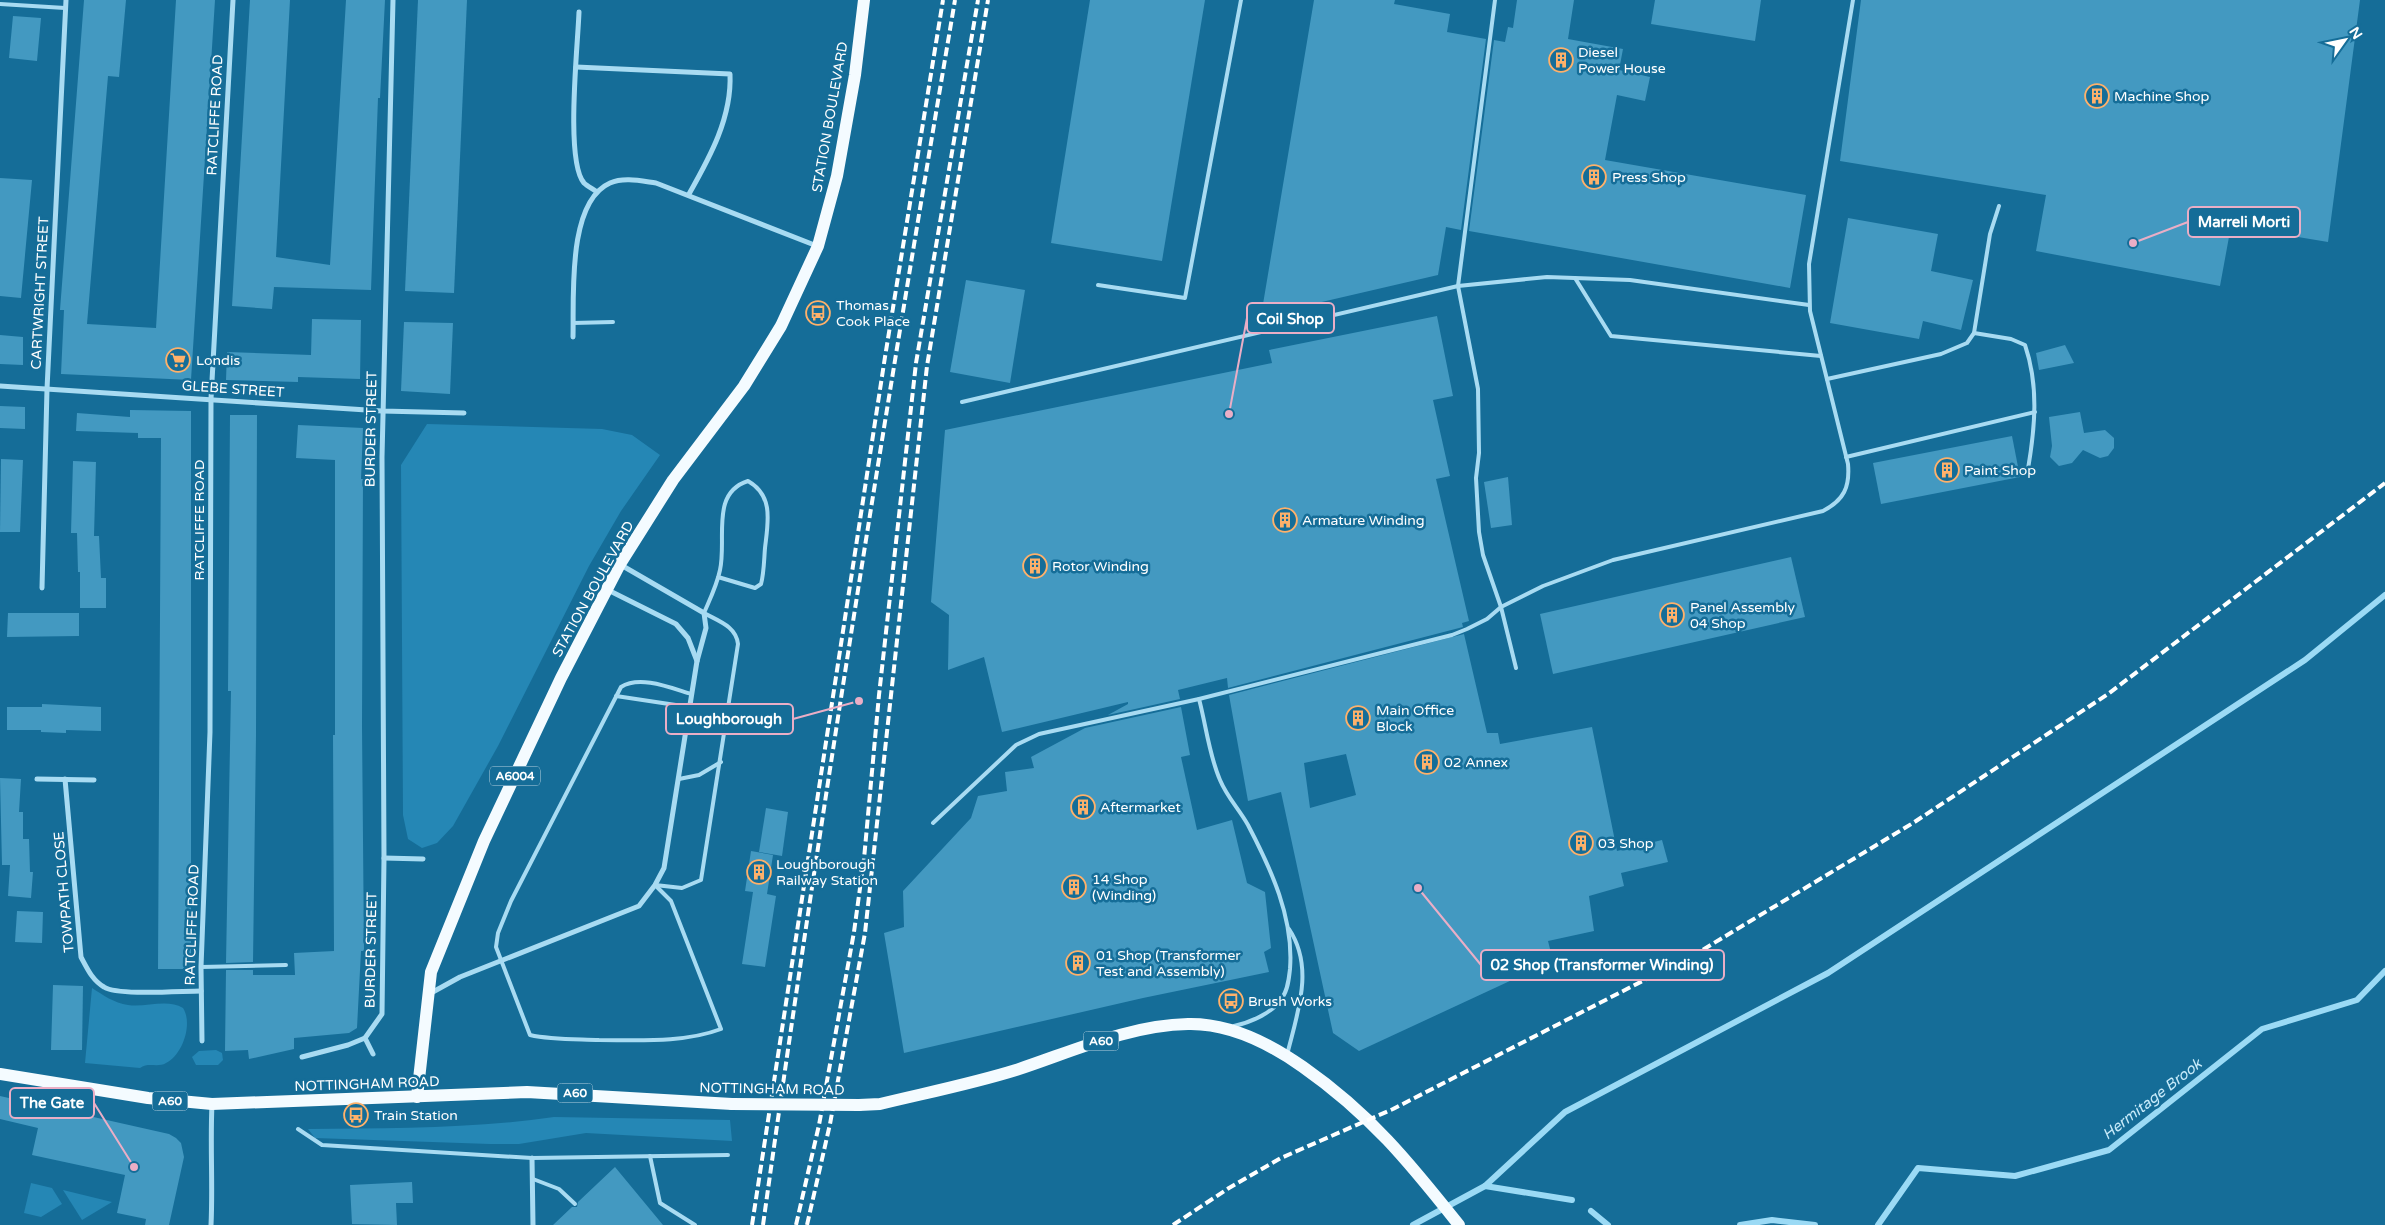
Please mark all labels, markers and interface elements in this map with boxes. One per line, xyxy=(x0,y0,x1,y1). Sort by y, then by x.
north arrow xyxy=(2320,15,2370,65)
text: N xyxy=(2345,24,2366,43)
street label: STATION BOULEVARD xyxy=(808,40,852,194)
place label: Diesel Power House xyxy=(1578,44,1666,77)
building icon: Diesel Power House xyxy=(1548,47,1574,73)
street label: RATCLIFFE ROAD xyxy=(203,54,227,176)
building icon: Machine Shop xyxy=(2084,83,2110,109)
place label: Machine Shop xyxy=(2114,88,2210,105)
building icon: Press Shop xyxy=(1581,164,1607,190)
place label: Press Shop xyxy=(1612,169,1686,186)
callout: Marreli Morti xyxy=(2188,207,2300,237)
text: Marreli Morti xyxy=(2198,213,2290,231)
street label: CARTWRIGHT STREET xyxy=(28,216,53,370)
place label: Thomas Cook Place xyxy=(836,297,910,330)
bus stop icon: Thomas Cook Place xyxy=(805,300,831,326)
callout: Coil Shop xyxy=(1247,303,1334,333)
text: Coil Shop xyxy=(1256,310,1324,329)
supermarket icon: Londis xyxy=(165,347,191,373)
place label: Londis xyxy=(196,352,240,369)
street label: BURDER STREET xyxy=(361,370,381,487)
street label: GLEBE STREET xyxy=(181,377,285,401)
building icon: Paint Shop xyxy=(1934,457,1960,483)
street label: RATCLIFFE ROAD xyxy=(191,459,208,581)
place label: Paint Shop xyxy=(1964,462,2036,479)
building icon: Armature Winding xyxy=(1272,507,1298,533)
place label: Armature Winding xyxy=(1302,512,1425,529)
street label: STATION BOULEVARD xyxy=(549,518,637,660)
building icon: Rotor Winding xyxy=(1022,553,1048,579)
place label: Rotor Winding xyxy=(1052,558,1149,575)
place label: Panel Assembly 04 Shop xyxy=(1690,599,1795,632)
building icon: Panel Assembly 04 Shop xyxy=(1659,602,1685,628)
place label: Main Office Block xyxy=(1376,702,1454,735)
callout: Loughborough xyxy=(666,704,793,734)
building icon: Main Office Block xyxy=(1345,705,1371,731)
text: Loughborough xyxy=(676,710,782,729)
building icon: 02 Annex xyxy=(1414,749,1440,775)
place label: 02 Annex xyxy=(1444,754,1508,771)
road number: A6004 xyxy=(490,766,540,786)
building icon: Aftermarket xyxy=(1070,794,1096,820)
place label: Aftermarket xyxy=(1100,799,1181,816)
building icon: 03 Shop xyxy=(1568,830,1594,856)
street label: TOWPATH CLOSE xyxy=(50,831,78,953)
place label: 03 Shop xyxy=(1598,835,1654,852)
place label: Loughborough Railway Station xyxy=(776,856,878,889)
building icon: Loughborough Railway Station xyxy=(746,859,772,885)
street label: RATCLIFFE ROAD xyxy=(181,864,203,986)
place label: 14 Shop (Winding) xyxy=(1092,871,1156,904)
building icon: 14 Shop (Winding) xyxy=(1061,874,1087,900)
street label: BURDER STREET xyxy=(361,891,381,1008)
place label: 01 Shop (Transformer Test and Assembly) xyxy=(1096,947,1241,980)
building icon: 01 Shop (Transformer Test and Assembly) xyxy=(1065,950,1091,976)
callout: 02 Shop (Transformer Winding) xyxy=(1481,950,1724,980)
text: 02 Shop (Transformer Winding) xyxy=(1490,956,1714,975)
bus stop icon: Brush Works xyxy=(1218,988,1244,1014)
place label: Brush Works xyxy=(1248,993,1332,1010)
road number: A60 xyxy=(1084,1032,1118,1050)
water label: Hermitage Brook xyxy=(2099,1054,2207,1143)
street label: NOTTINGHAM ROAD xyxy=(294,1073,440,1095)
street label: NOTTINGHAM ROAD xyxy=(699,1079,845,1099)
road number: A60 xyxy=(558,1084,592,1102)
callout: The Gate xyxy=(10,1088,94,1118)
road number: A60 xyxy=(152,1092,188,1110)
text: The Gate xyxy=(19,1094,85,1112)
bus stop icon: Train Station xyxy=(343,1102,369,1128)
place label: Train Station xyxy=(374,1107,458,1124)

